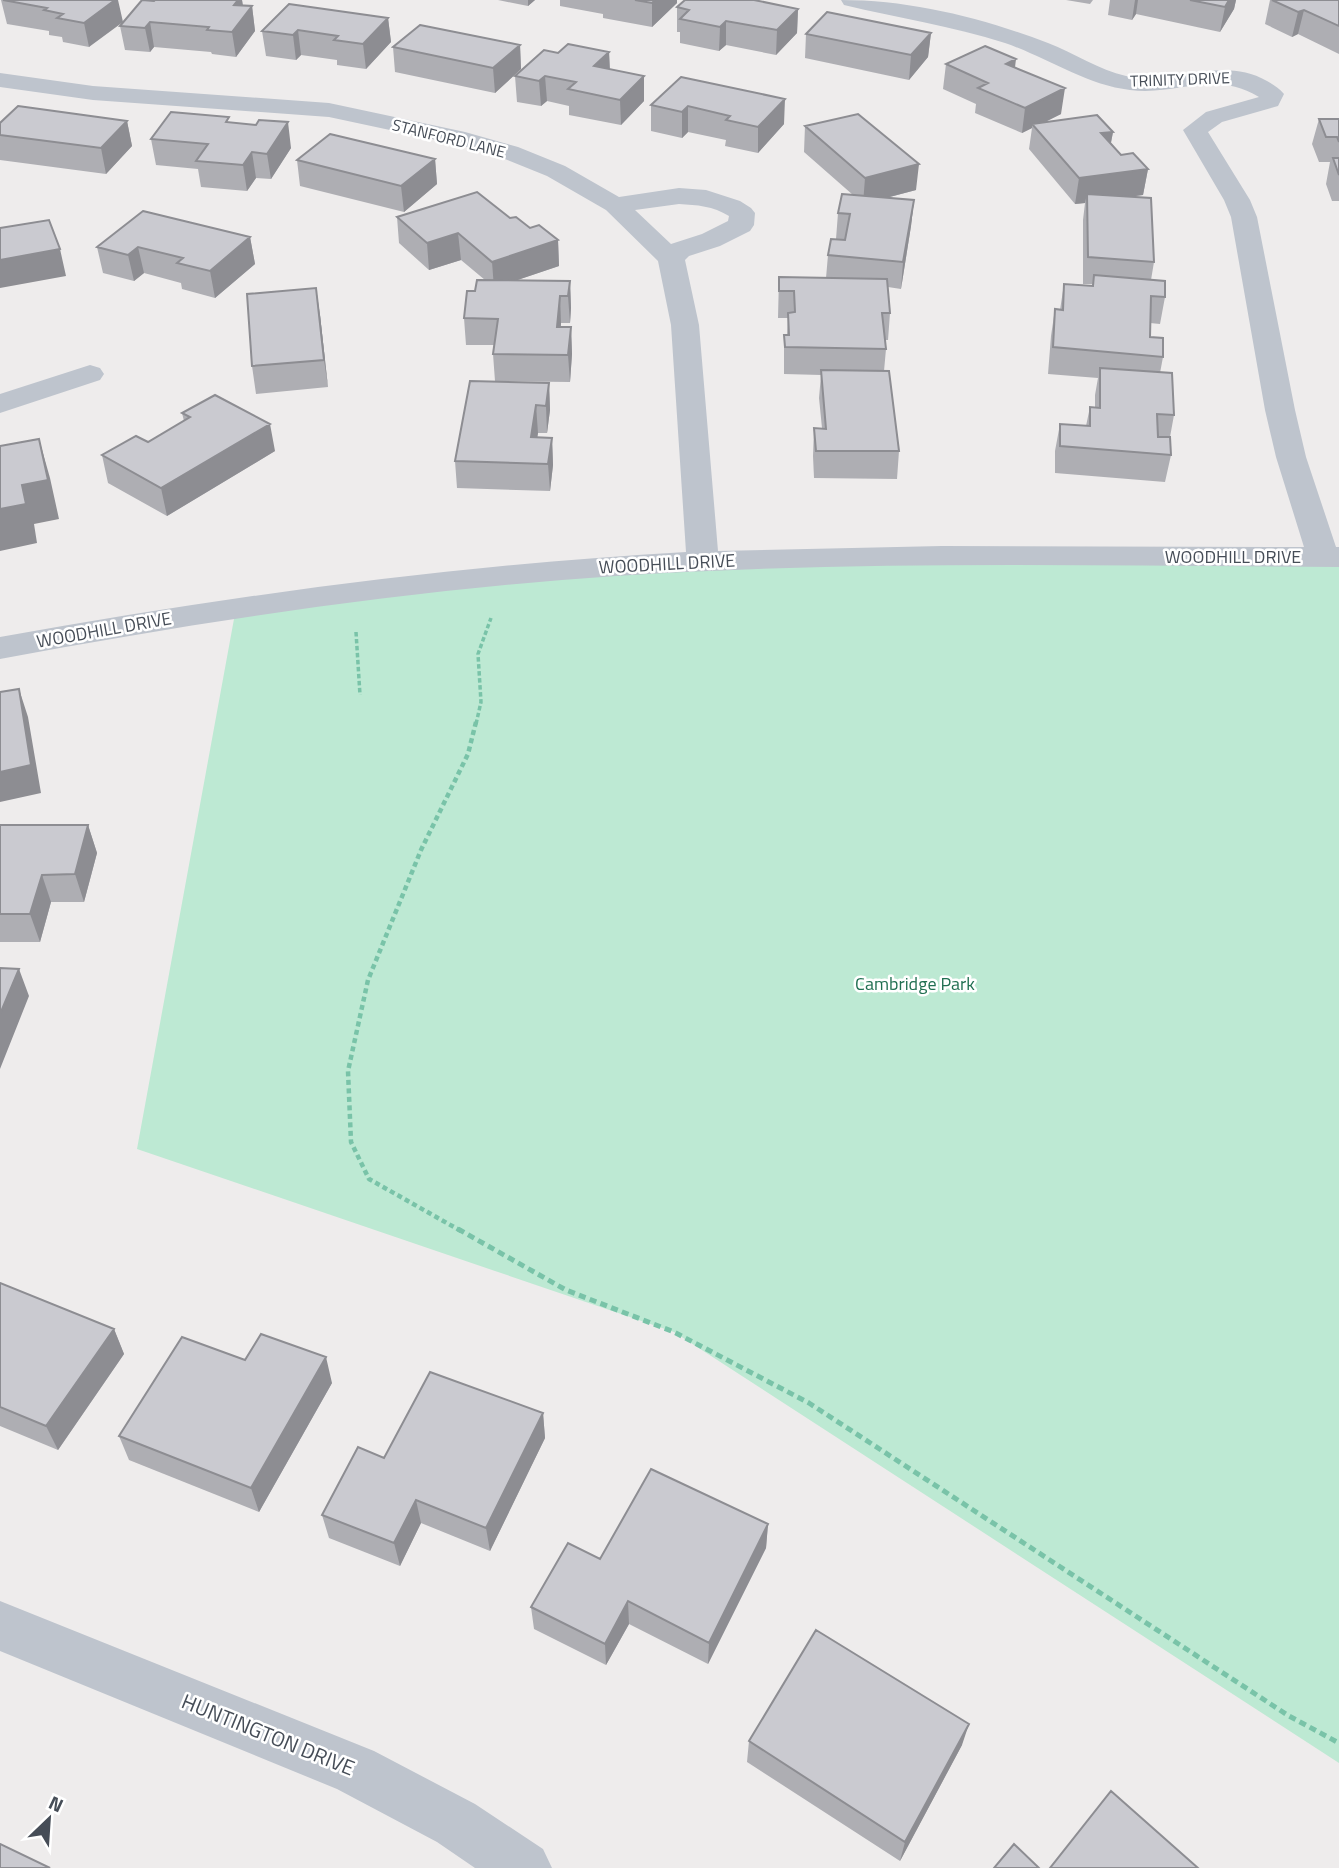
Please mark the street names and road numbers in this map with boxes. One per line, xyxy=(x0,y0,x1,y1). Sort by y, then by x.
street label: TRINITY DRIVE xyxy=(1130,65,1230,93)
street label: STANFORD LANE xyxy=(390,112,508,164)
street label: WOODHILL DRIVE xyxy=(1165,543,1301,570)
street label: WOODHILL DRIVE xyxy=(598,546,736,581)
street label: WOODHILL DRIVE xyxy=(34,604,174,655)
street label: HUNTINGTON DRIVE xyxy=(177,1685,360,1783)

